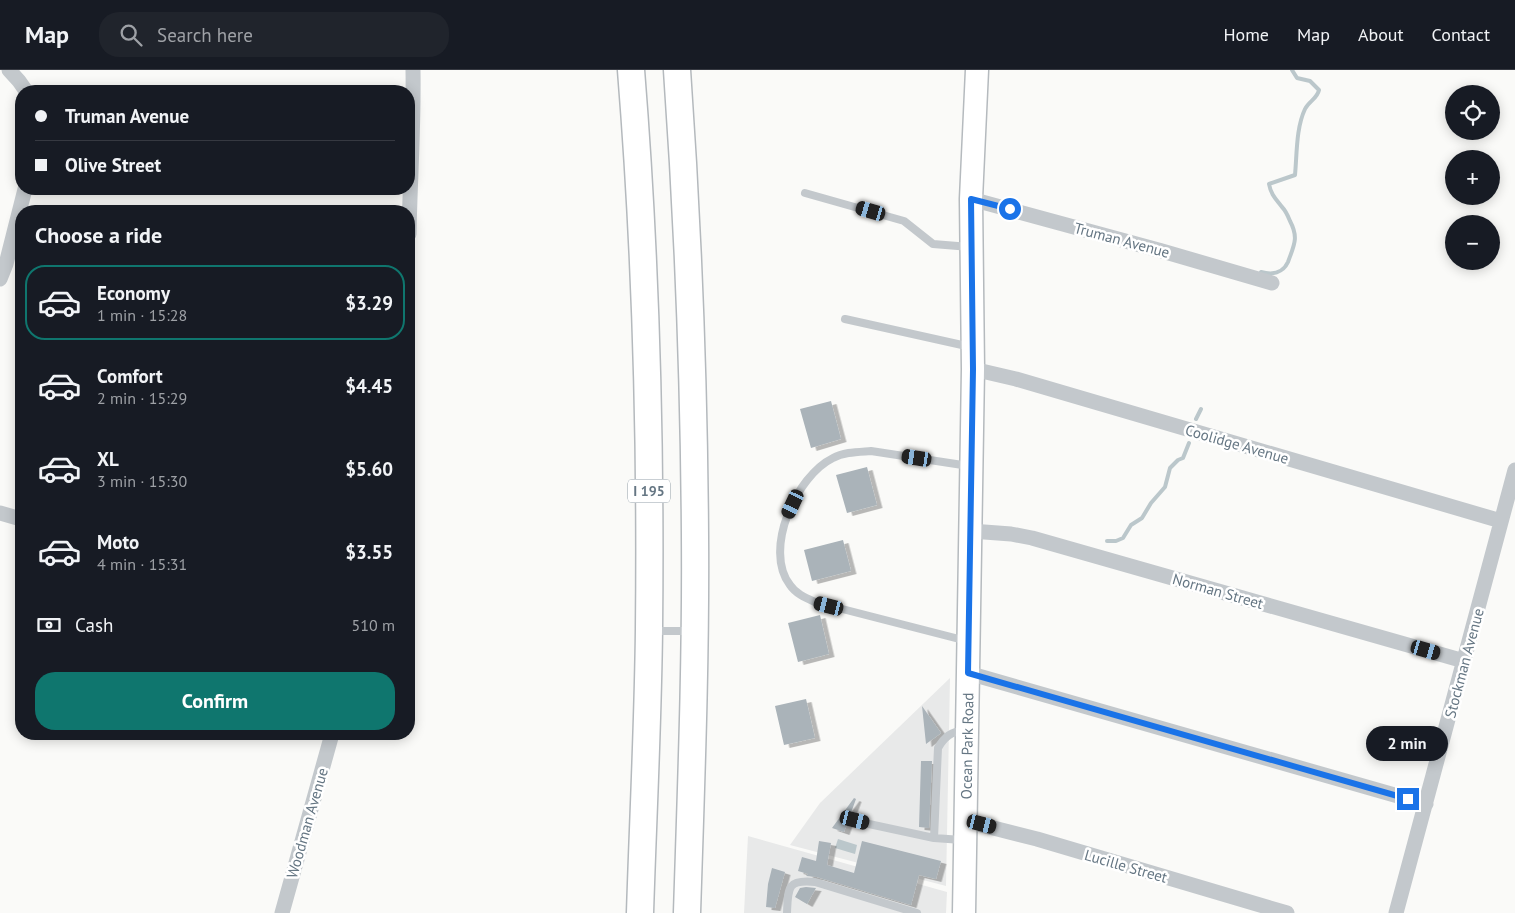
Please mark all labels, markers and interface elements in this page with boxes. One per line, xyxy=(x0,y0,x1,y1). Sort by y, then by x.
search box xyxy=(99,12,449,57)
text: Map xyxy=(25,19,69,50)
icon: search xyxy=(117,21,145,49)
text: Search here xyxy=(157,23,253,47)
text: Home xyxy=(1223,23,1269,46)
text: Map xyxy=(1297,23,1330,46)
text: About xyxy=(1358,23,1404,46)
text: Contact xyxy=(1432,23,1490,46)
map controls xyxy=(1445,85,1500,270)
button: locate xyxy=(1445,85,1500,140)
text: Truman Avenue xyxy=(65,104,189,128)
button: + xyxy=(1445,150,1500,205)
text: Olive Street xyxy=(65,153,161,177)
route start xyxy=(999,198,1021,220)
car xyxy=(854,200,887,222)
button: − xyxy=(1445,215,1500,270)
street label: Truman Avenue xyxy=(1072,218,1172,262)
text: Choose a ride xyxy=(35,221,162,249)
icon: car xyxy=(37,280,82,325)
text: Economy xyxy=(97,281,170,305)
text: $3.29 xyxy=(345,291,393,315)
text: 1 min · 15:28 xyxy=(97,305,187,325)
icon: car xyxy=(37,363,82,408)
text: Comfort xyxy=(97,364,163,388)
text: $4.45 xyxy=(345,374,393,398)
text: 2 min · 15:29 xyxy=(97,388,187,408)
street label: Coolidge Avenue xyxy=(1183,420,1291,468)
icon: car xyxy=(37,446,82,491)
text: XL xyxy=(97,447,119,471)
car xyxy=(901,448,932,468)
text: $5.60 xyxy=(345,457,393,481)
text: 3 min · 15:30 xyxy=(97,471,187,491)
road number: I 195 xyxy=(628,480,670,502)
car xyxy=(779,487,806,521)
icon: car xyxy=(37,529,82,574)
text: Moto xyxy=(97,530,139,554)
text: $3.55 xyxy=(345,540,393,564)
text: 4 min · 15:31 xyxy=(97,554,187,574)
street label: Norman Street xyxy=(1170,569,1266,613)
car xyxy=(812,595,845,617)
street label: Stockman Avenue xyxy=(1440,606,1488,720)
icon: cash xyxy=(35,611,63,639)
text: Cash xyxy=(75,613,113,637)
text: 510 m xyxy=(352,615,395,635)
car xyxy=(1409,639,1442,661)
button: Confirm xyxy=(35,672,395,730)
street label: Ocean Park Road xyxy=(957,692,977,800)
callout: 2 min xyxy=(1367,726,1449,762)
text: 2 min xyxy=(1387,733,1427,753)
street label: Woodman Avenue xyxy=(282,766,332,880)
route end xyxy=(1397,788,1419,810)
car xyxy=(838,809,871,831)
car xyxy=(965,813,998,835)
street label: Lucille Street xyxy=(1083,845,1169,887)

